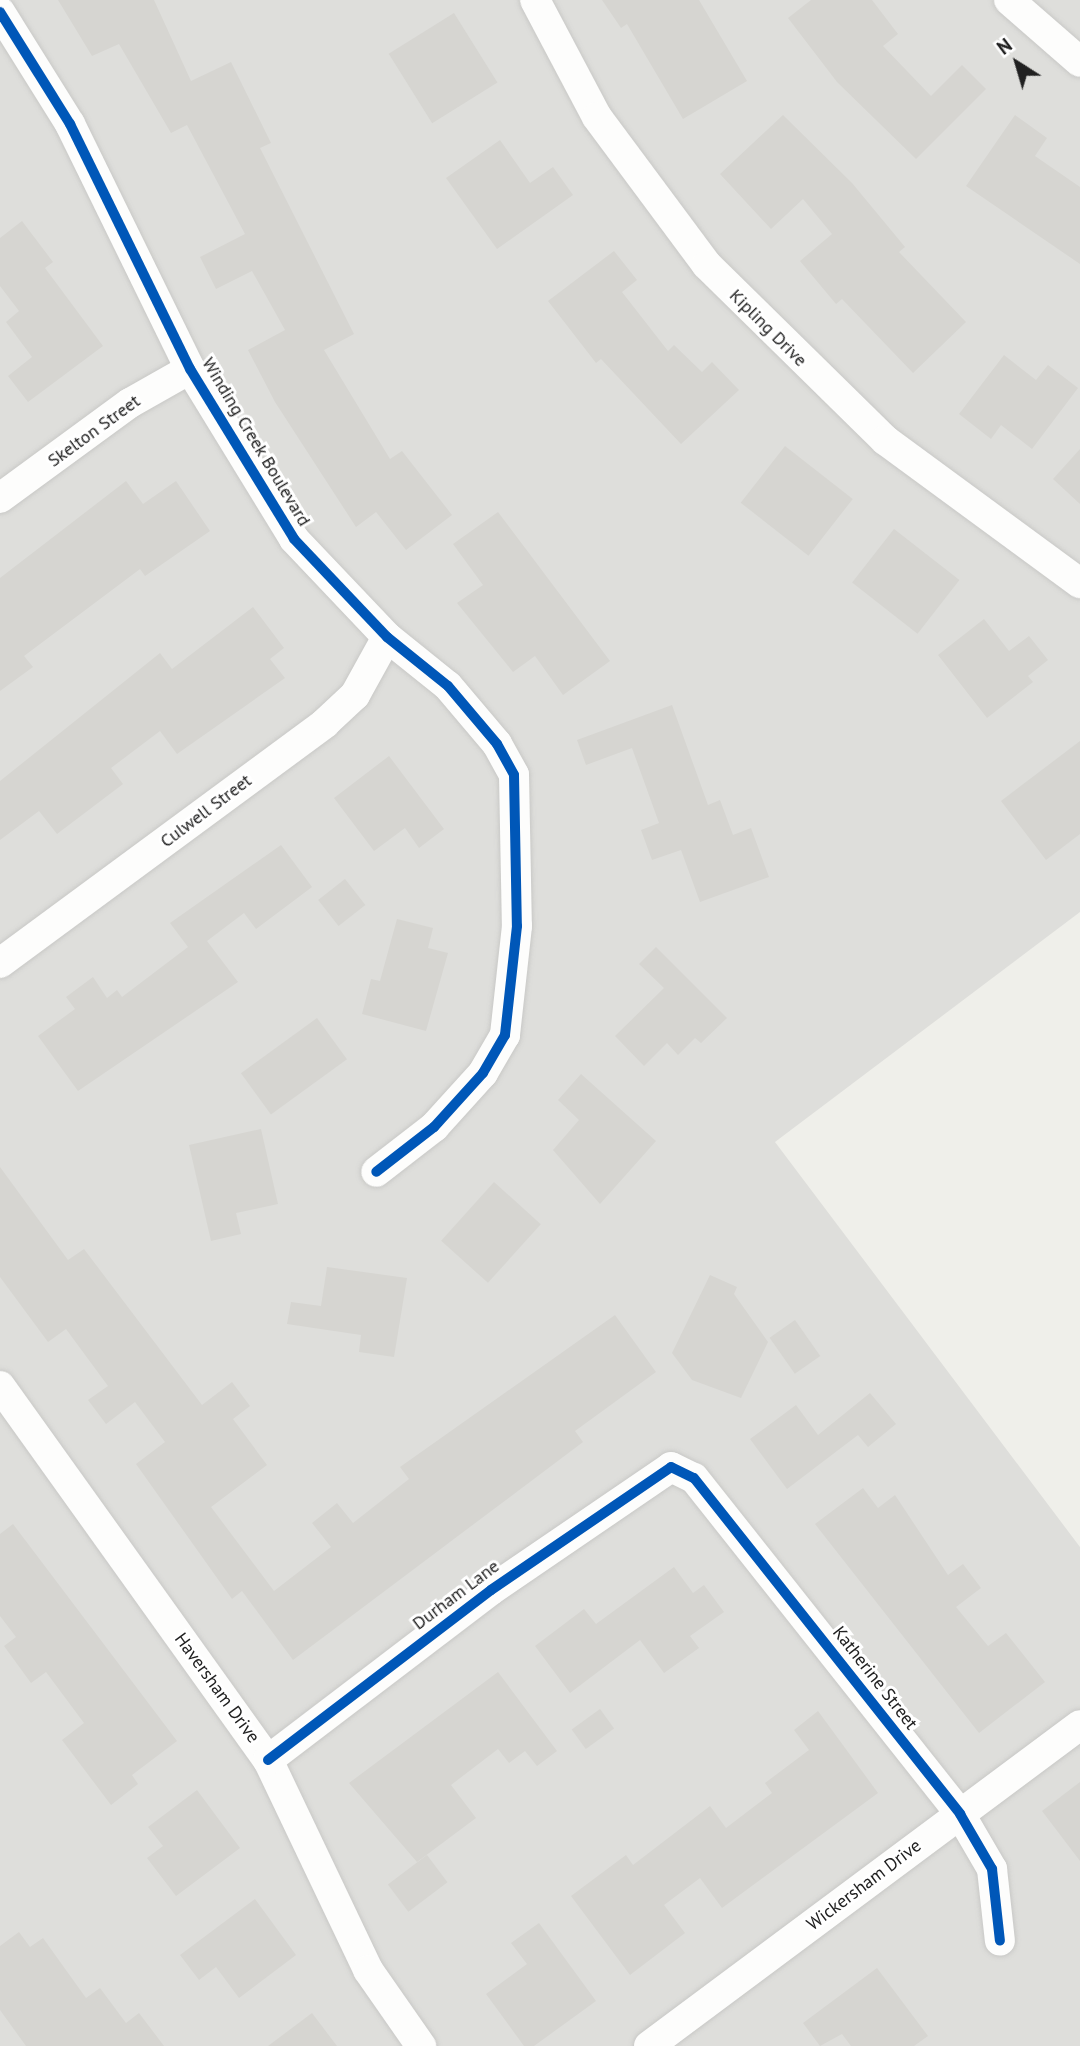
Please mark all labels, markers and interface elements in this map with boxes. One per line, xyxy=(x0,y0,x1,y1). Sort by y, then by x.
north arrow xyxy=(982,28,1052,98)
text: N xyxy=(992,33,1017,60)
street label: Kipling Drive xyxy=(725,285,811,371)
street label: Winding Creek Boulevard xyxy=(197,354,315,530)
street label: Skelton Street xyxy=(44,390,144,472)
street label: Culwell Street xyxy=(156,770,256,852)
street label: Durham Lane xyxy=(409,1555,503,1635)
street label: Katherine Street xyxy=(828,1622,922,1734)
street label: Haversham Drive xyxy=(170,1629,264,1747)
street label: Wickersham Drive xyxy=(803,1835,925,1935)

